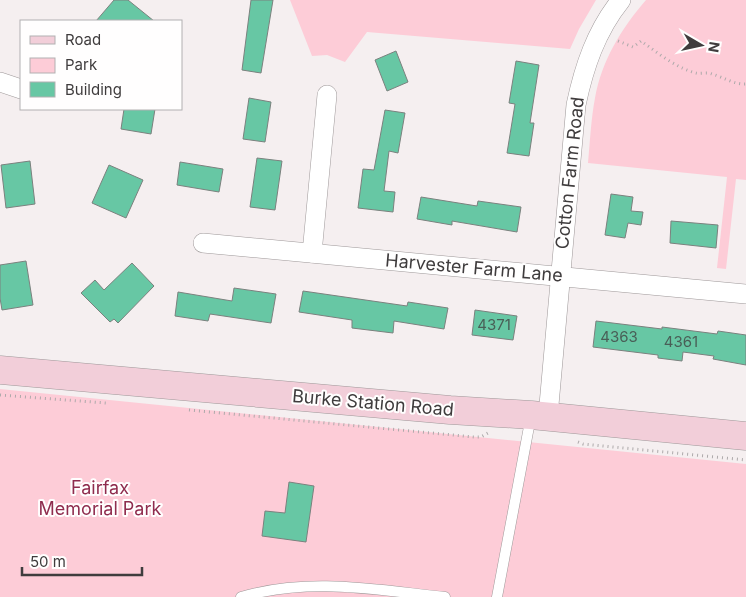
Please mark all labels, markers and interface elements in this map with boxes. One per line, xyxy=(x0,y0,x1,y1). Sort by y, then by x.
legend xyxy=(20,20,182,110)
north arrow xyxy=(676,20,726,70)
text: Road xyxy=(65,30,101,49)
text: N xyxy=(705,41,724,54)
text: Park xyxy=(65,55,98,74)
text: Building xyxy=(65,80,122,99)
street label: Cotton Farm Road xyxy=(551,96,588,250)
street label: Harvester Farm Lane xyxy=(384,249,564,286)
house number: 4371 xyxy=(477,315,511,334)
house number: 4363 xyxy=(600,327,638,346)
house number: 4361 xyxy=(664,332,698,351)
street label: Burke Station Road xyxy=(291,385,455,420)
park label: Fairfax Memorial Park xyxy=(39,477,162,519)
scale bar xyxy=(22,544,142,576)
text: 50 m xyxy=(30,552,66,571)

